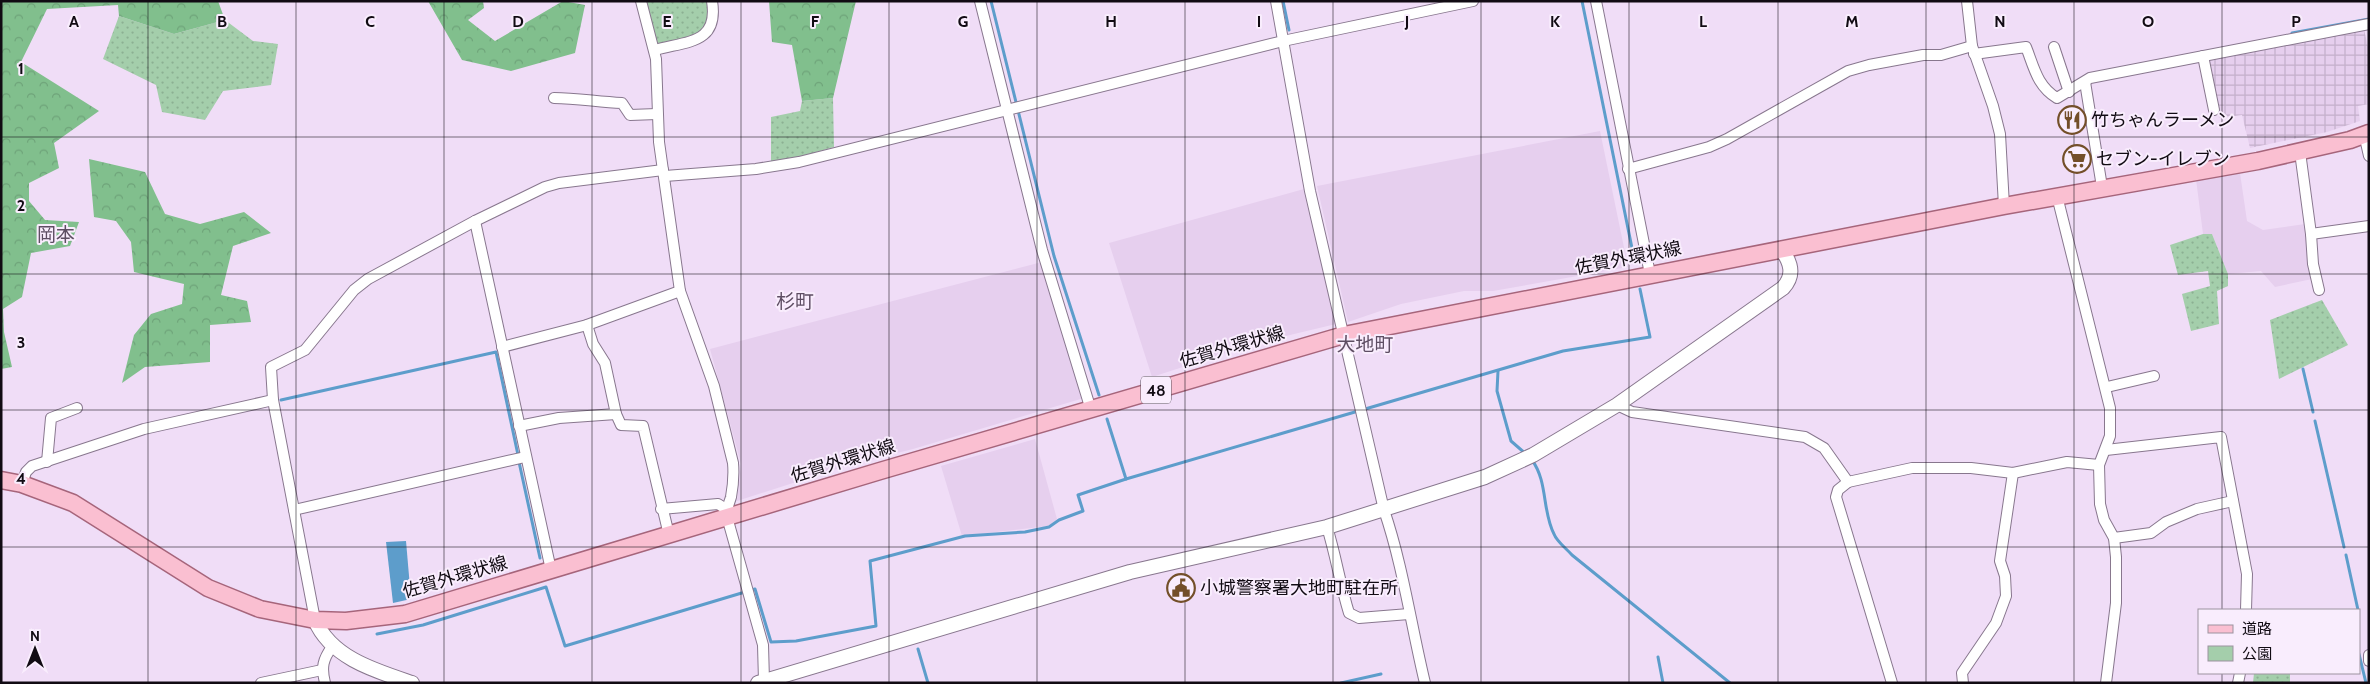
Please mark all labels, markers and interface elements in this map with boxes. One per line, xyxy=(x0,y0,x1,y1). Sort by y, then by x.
text: A xyxy=(69,12,79,31)
text: B xyxy=(217,12,227,31)
text: C xyxy=(365,12,375,31)
text: D xyxy=(512,12,524,31)
text: E xyxy=(662,12,672,31)
text: F xyxy=(811,12,820,31)
text: G xyxy=(958,12,968,31)
text: H xyxy=(1105,12,1117,31)
text: I xyxy=(1257,12,1261,31)
text: J xyxy=(1404,12,1409,31)
text: K xyxy=(1550,12,1560,31)
text: L xyxy=(1699,12,1707,31)
text: M xyxy=(1845,12,1859,31)
text: N xyxy=(1994,12,2006,31)
text: O xyxy=(2142,12,2154,31)
text: P xyxy=(2291,12,2301,31)
text: 1 xyxy=(18,59,24,78)
restaurant icon: 竹ちゃんラーメン xyxy=(2057,105,2087,135)
place label: 竹ちゃんラーメン xyxy=(2091,109,2234,131)
supermarket icon: セブン-イレブン xyxy=(2062,144,2092,174)
place label: セブン-イレブン xyxy=(2096,148,2230,170)
text: 2 xyxy=(17,196,25,215)
district label: 岡本 xyxy=(37,223,75,246)
street label: 佐賀外環状線 xyxy=(1573,237,1683,279)
district label: 杉町 xyxy=(776,290,814,313)
street label: 佐賀外環状線 xyxy=(1177,322,1287,372)
text: 3 xyxy=(17,333,25,352)
district label: 大地町 xyxy=(1336,333,1394,356)
road number: 48 xyxy=(1141,376,1171,404)
street label: 佐賀外環状線 xyxy=(788,435,898,487)
text: 4 xyxy=(16,469,26,488)
street label: 佐賀外環状線 xyxy=(400,552,510,602)
public building icon: 小城警察署大地町駐在所 xyxy=(1166,573,1196,603)
place label: 小城警察署大地町駐在所 xyxy=(1200,577,1398,599)
legend xyxy=(2198,609,2360,674)
text: 道路 xyxy=(2242,620,2272,638)
north arrow xyxy=(10,624,60,674)
text: N xyxy=(30,627,40,645)
text: 公園 xyxy=(2242,645,2272,663)

